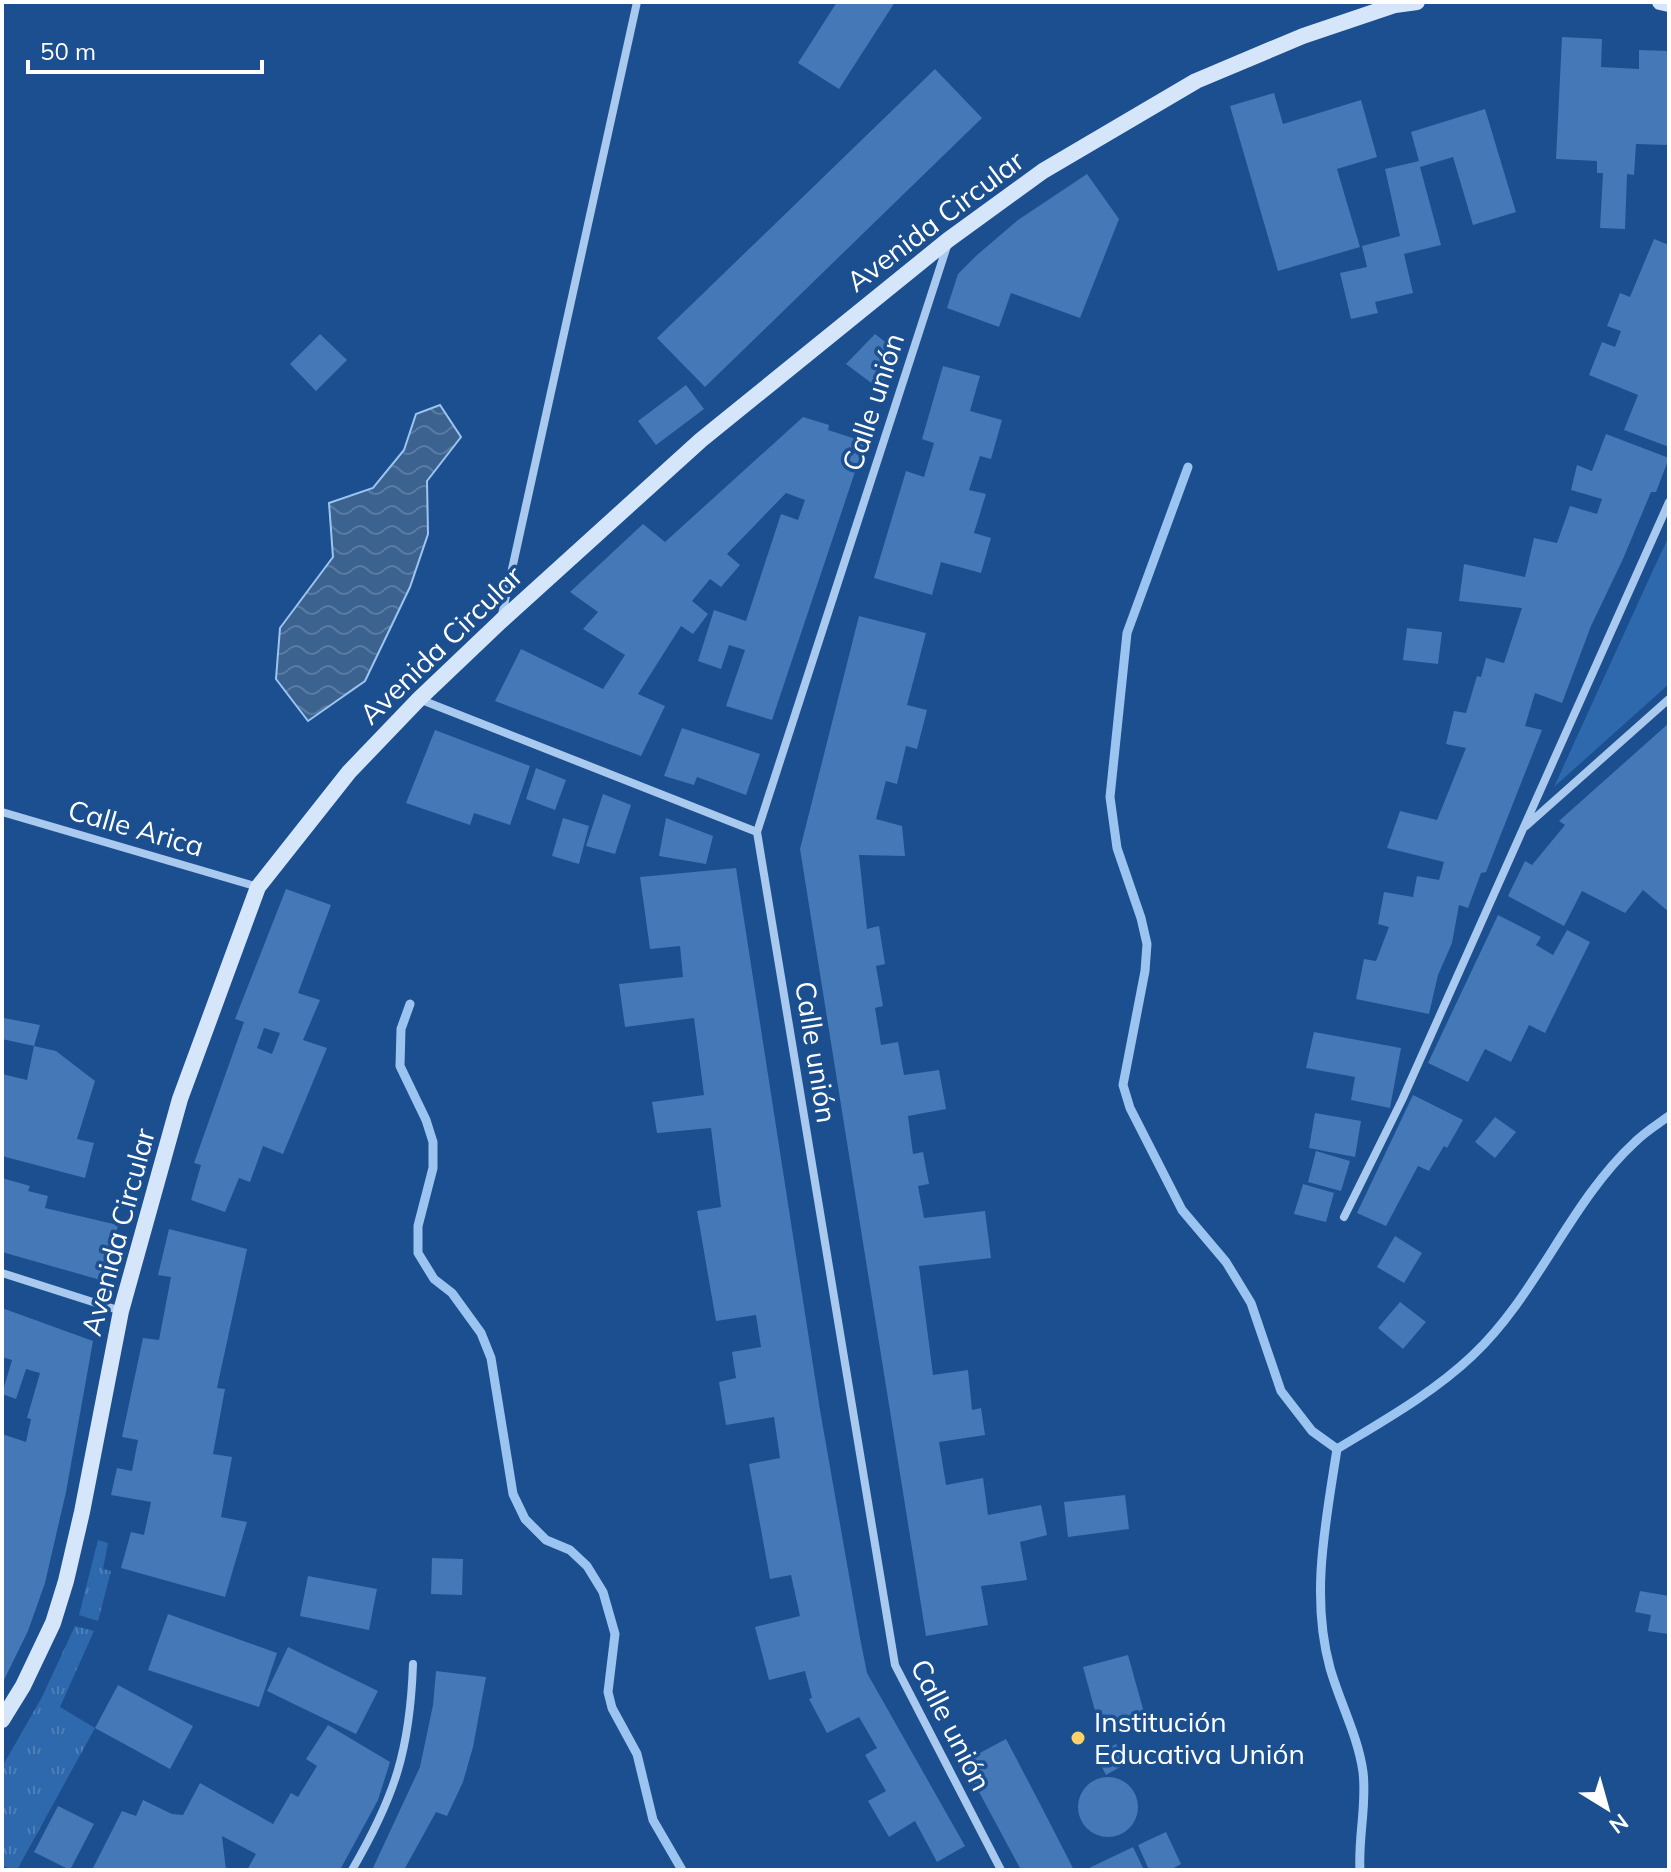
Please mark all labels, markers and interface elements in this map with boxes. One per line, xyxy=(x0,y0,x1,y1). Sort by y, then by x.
scale bar xyxy=(28,24,262,74)
text: 50 m xyxy=(40,36,96,66)
street label: Avenida Circular xyxy=(839,142,1031,299)
street label: Calle unión xyxy=(834,328,911,475)
street label: Avenida Circular xyxy=(352,557,530,731)
street label: Calle Arica xyxy=(64,791,208,864)
street label: Calle unión xyxy=(788,979,845,1125)
street label: Avenida Circular xyxy=(73,1124,162,1339)
street label: Calle unión xyxy=(903,1653,999,1796)
place label: Institución Educativa Unión xyxy=(1094,1704,1305,1771)
marker: Institución Educativa Unión xyxy=(1069,1729,1087,1747)
north arrow xyxy=(1567,1768,1647,1848)
text: N xyxy=(1604,1808,1634,1840)

